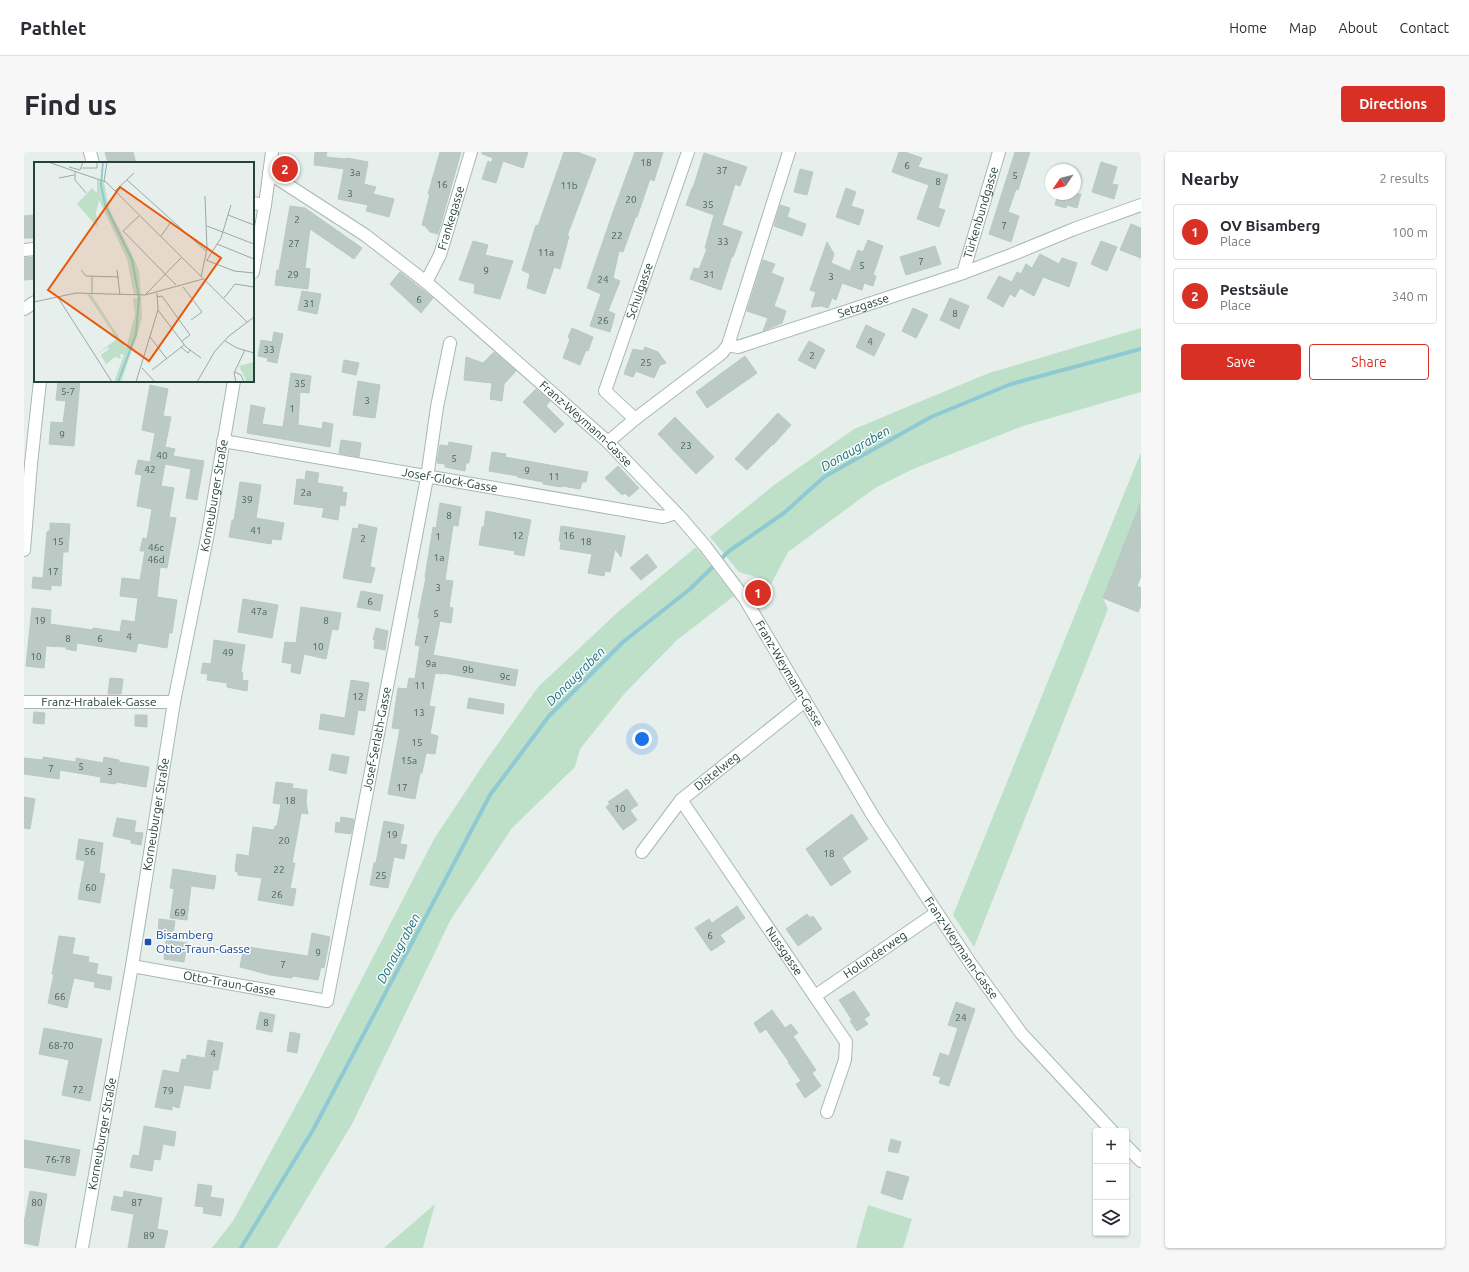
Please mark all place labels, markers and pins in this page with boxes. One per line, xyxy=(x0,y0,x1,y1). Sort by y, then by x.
pin: 2 xyxy=(272,154,298,184)
pin: 1 xyxy=(745,578,771,608)
place label: Bisamberg Otto-Traun-Gasse xyxy=(156,928,250,955)
marker: Bisamberg Otto-Traun-Gasse xyxy=(143,937,153,947)

